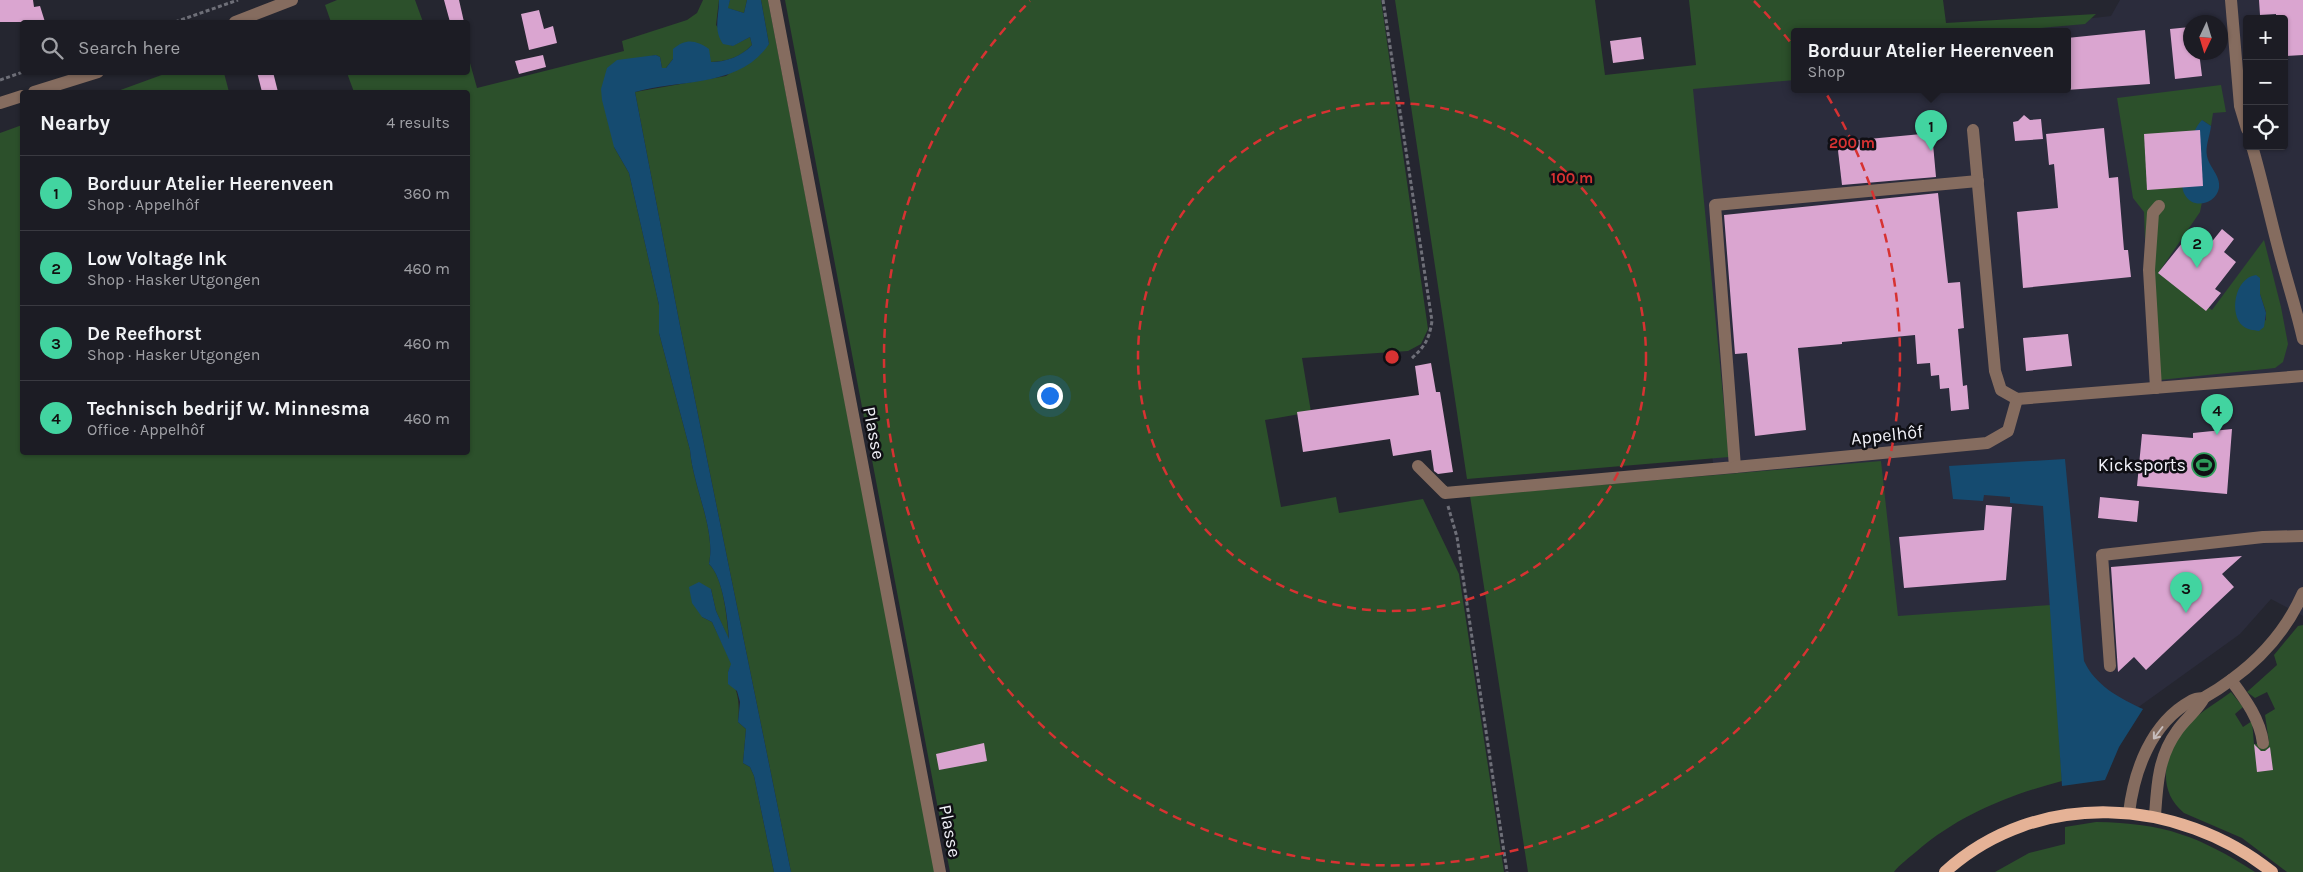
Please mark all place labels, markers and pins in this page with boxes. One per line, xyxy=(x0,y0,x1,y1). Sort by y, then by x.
pin: 1 xyxy=(1915,110,1947,151)
pin: 2 xyxy=(2181,227,2213,268)
centre of rings xyxy=(1383,348,1401,366)
pin: 4 xyxy=(2201,394,2233,435)
sports icon: Kicksports xyxy=(2191,452,2217,478)
place label: Kicksports xyxy=(2098,454,2186,476)
pin: 3 xyxy=(2170,572,2202,613)

